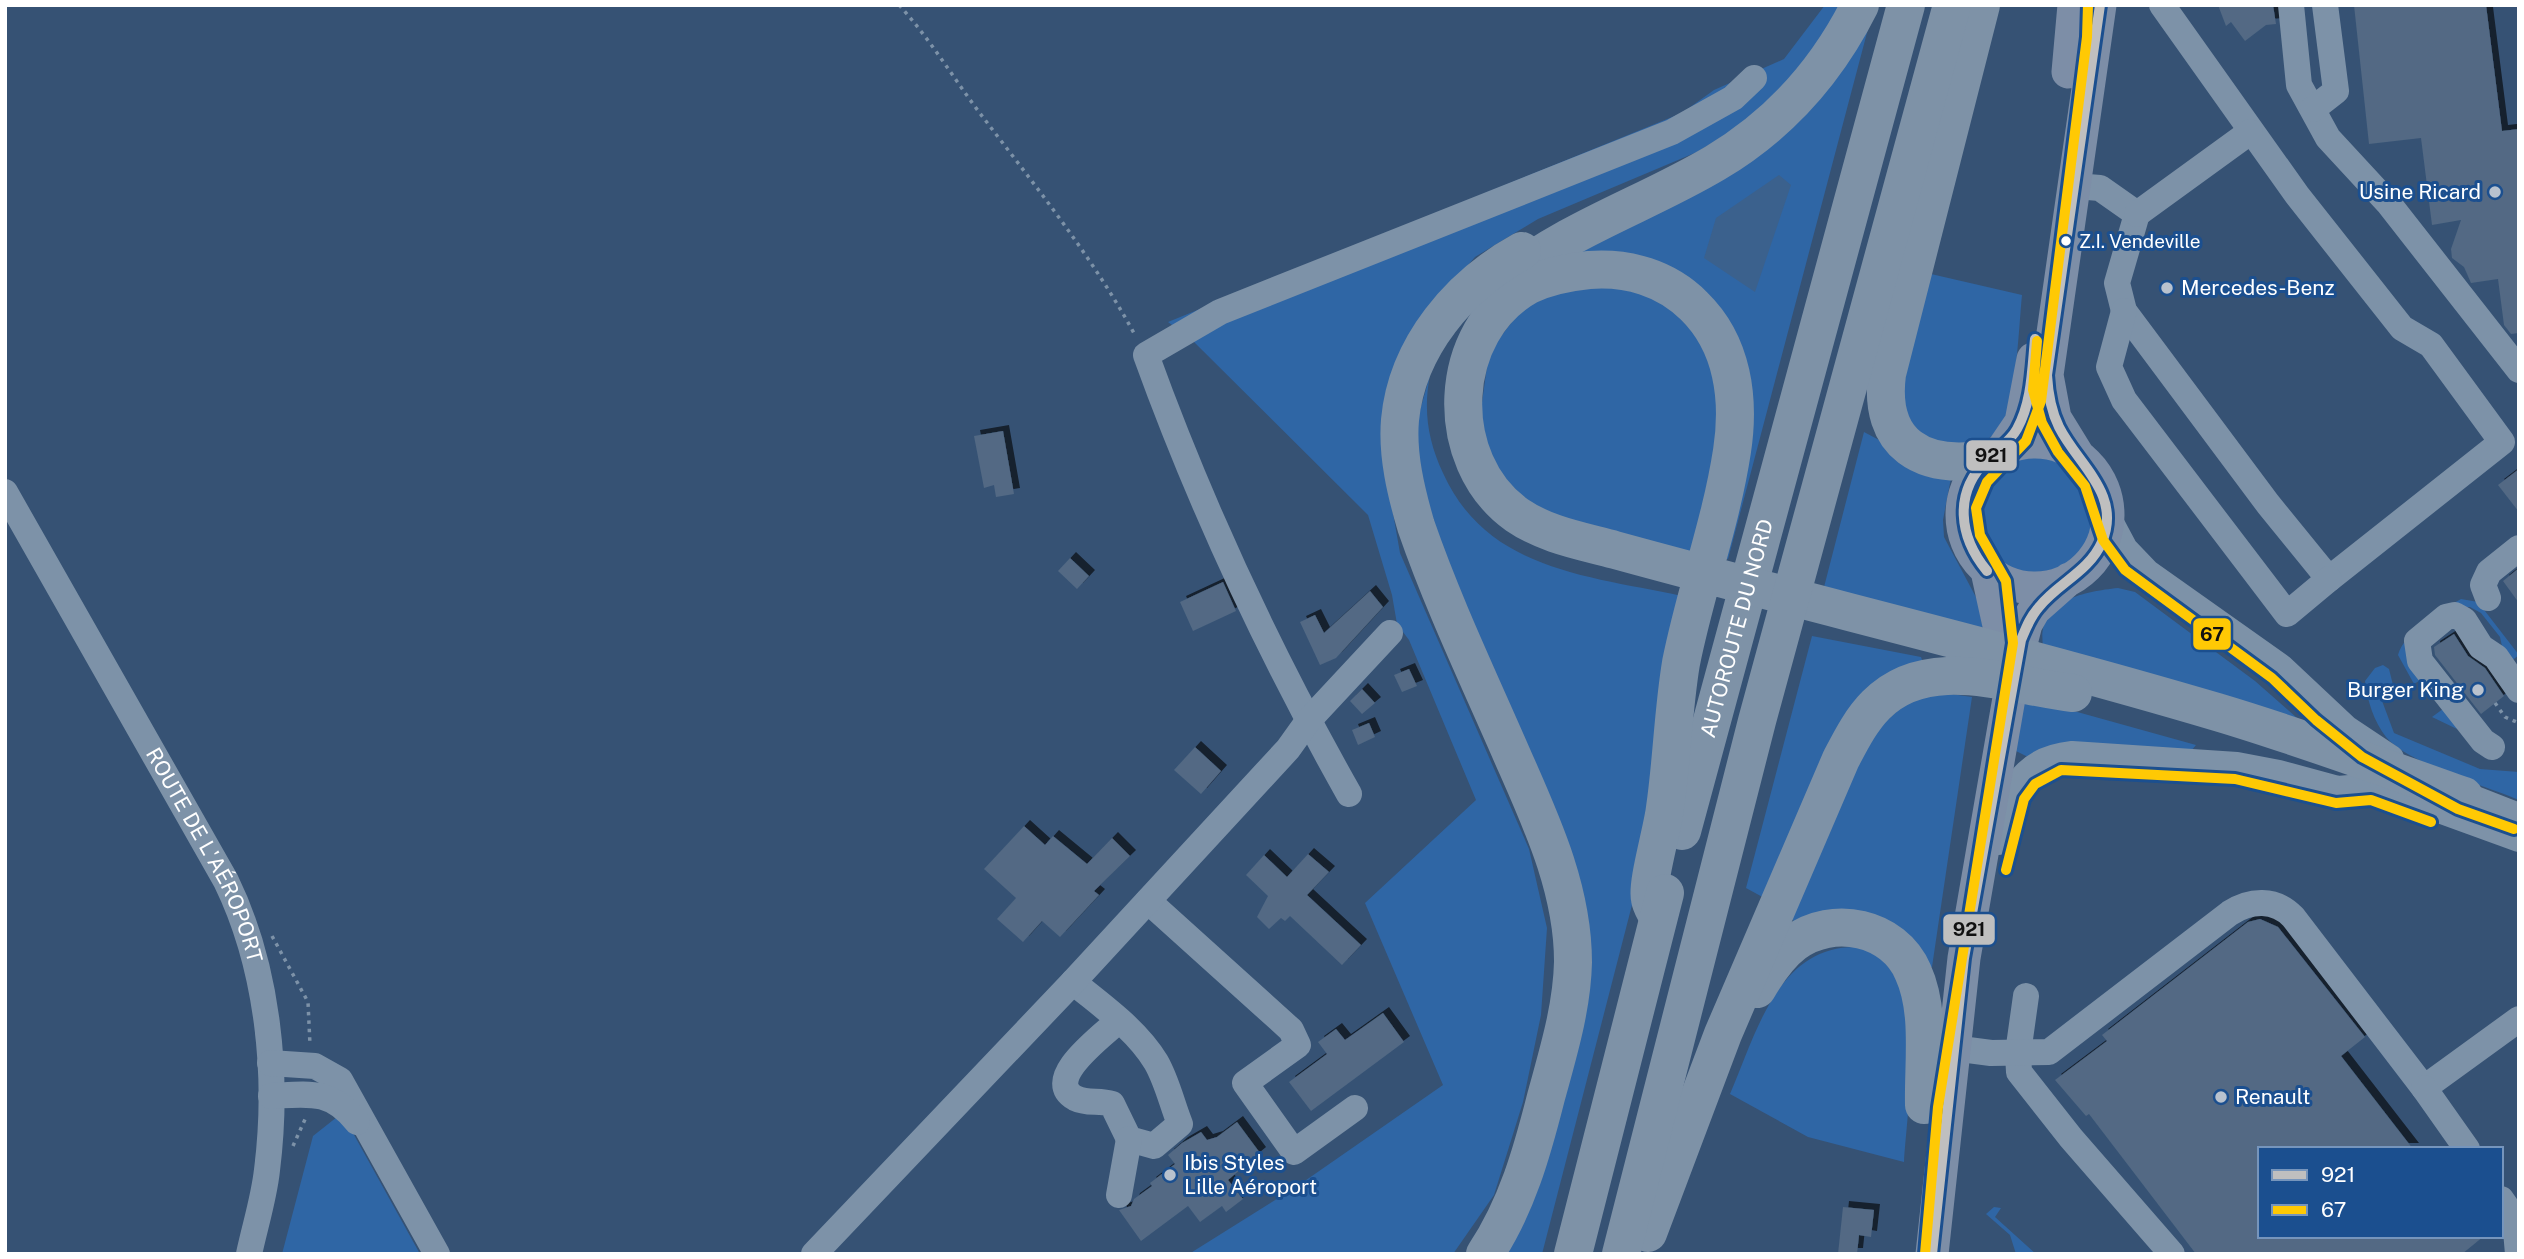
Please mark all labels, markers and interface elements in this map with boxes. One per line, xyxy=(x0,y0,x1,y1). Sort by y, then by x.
place label: Usine Ricard xyxy=(2359,179,2481,204)
marker: Usine Ricard xyxy=(2487,184,2503,200)
place label: Z.I. Vendeville xyxy=(2079,230,2201,252)
marker: Z.I. Vendeville xyxy=(2059,234,2073,248)
place label: Mercedes-Benz xyxy=(2181,275,2335,300)
marker: Mercedes-Benz xyxy=(2159,280,2175,296)
line badge: 921 xyxy=(1965,439,2018,472)
text: 921 xyxy=(1975,444,2007,466)
street label: AUTOROUTE DU NORD xyxy=(1695,516,1778,740)
line badge: 67 xyxy=(2192,617,2232,651)
text: 67 xyxy=(2200,623,2224,645)
place label: Burger King xyxy=(2347,677,2464,702)
marker: Burger King xyxy=(2470,682,2486,698)
street label: ROUTE DE L'AÉROPORT xyxy=(141,743,268,965)
line badge: 921 xyxy=(1942,913,1996,946)
text: 921 xyxy=(1953,918,1985,940)
place label: Renault xyxy=(2235,1084,2311,1109)
marker: Renault xyxy=(2213,1089,2229,1105)
legend xyxy=(2258,1147,2503,1238)
place label: Ibis Styles Lille Aéroport xyxy=(1184,1150,1317,1199)
text: 921 xyxy=(2321,1162,2355,1187)
marker: Ibis Styles Lille Aéroport xyxy=(1162,1167,1178,1183)
text: 67 xyxy=(2321,1197,2346,1222)

